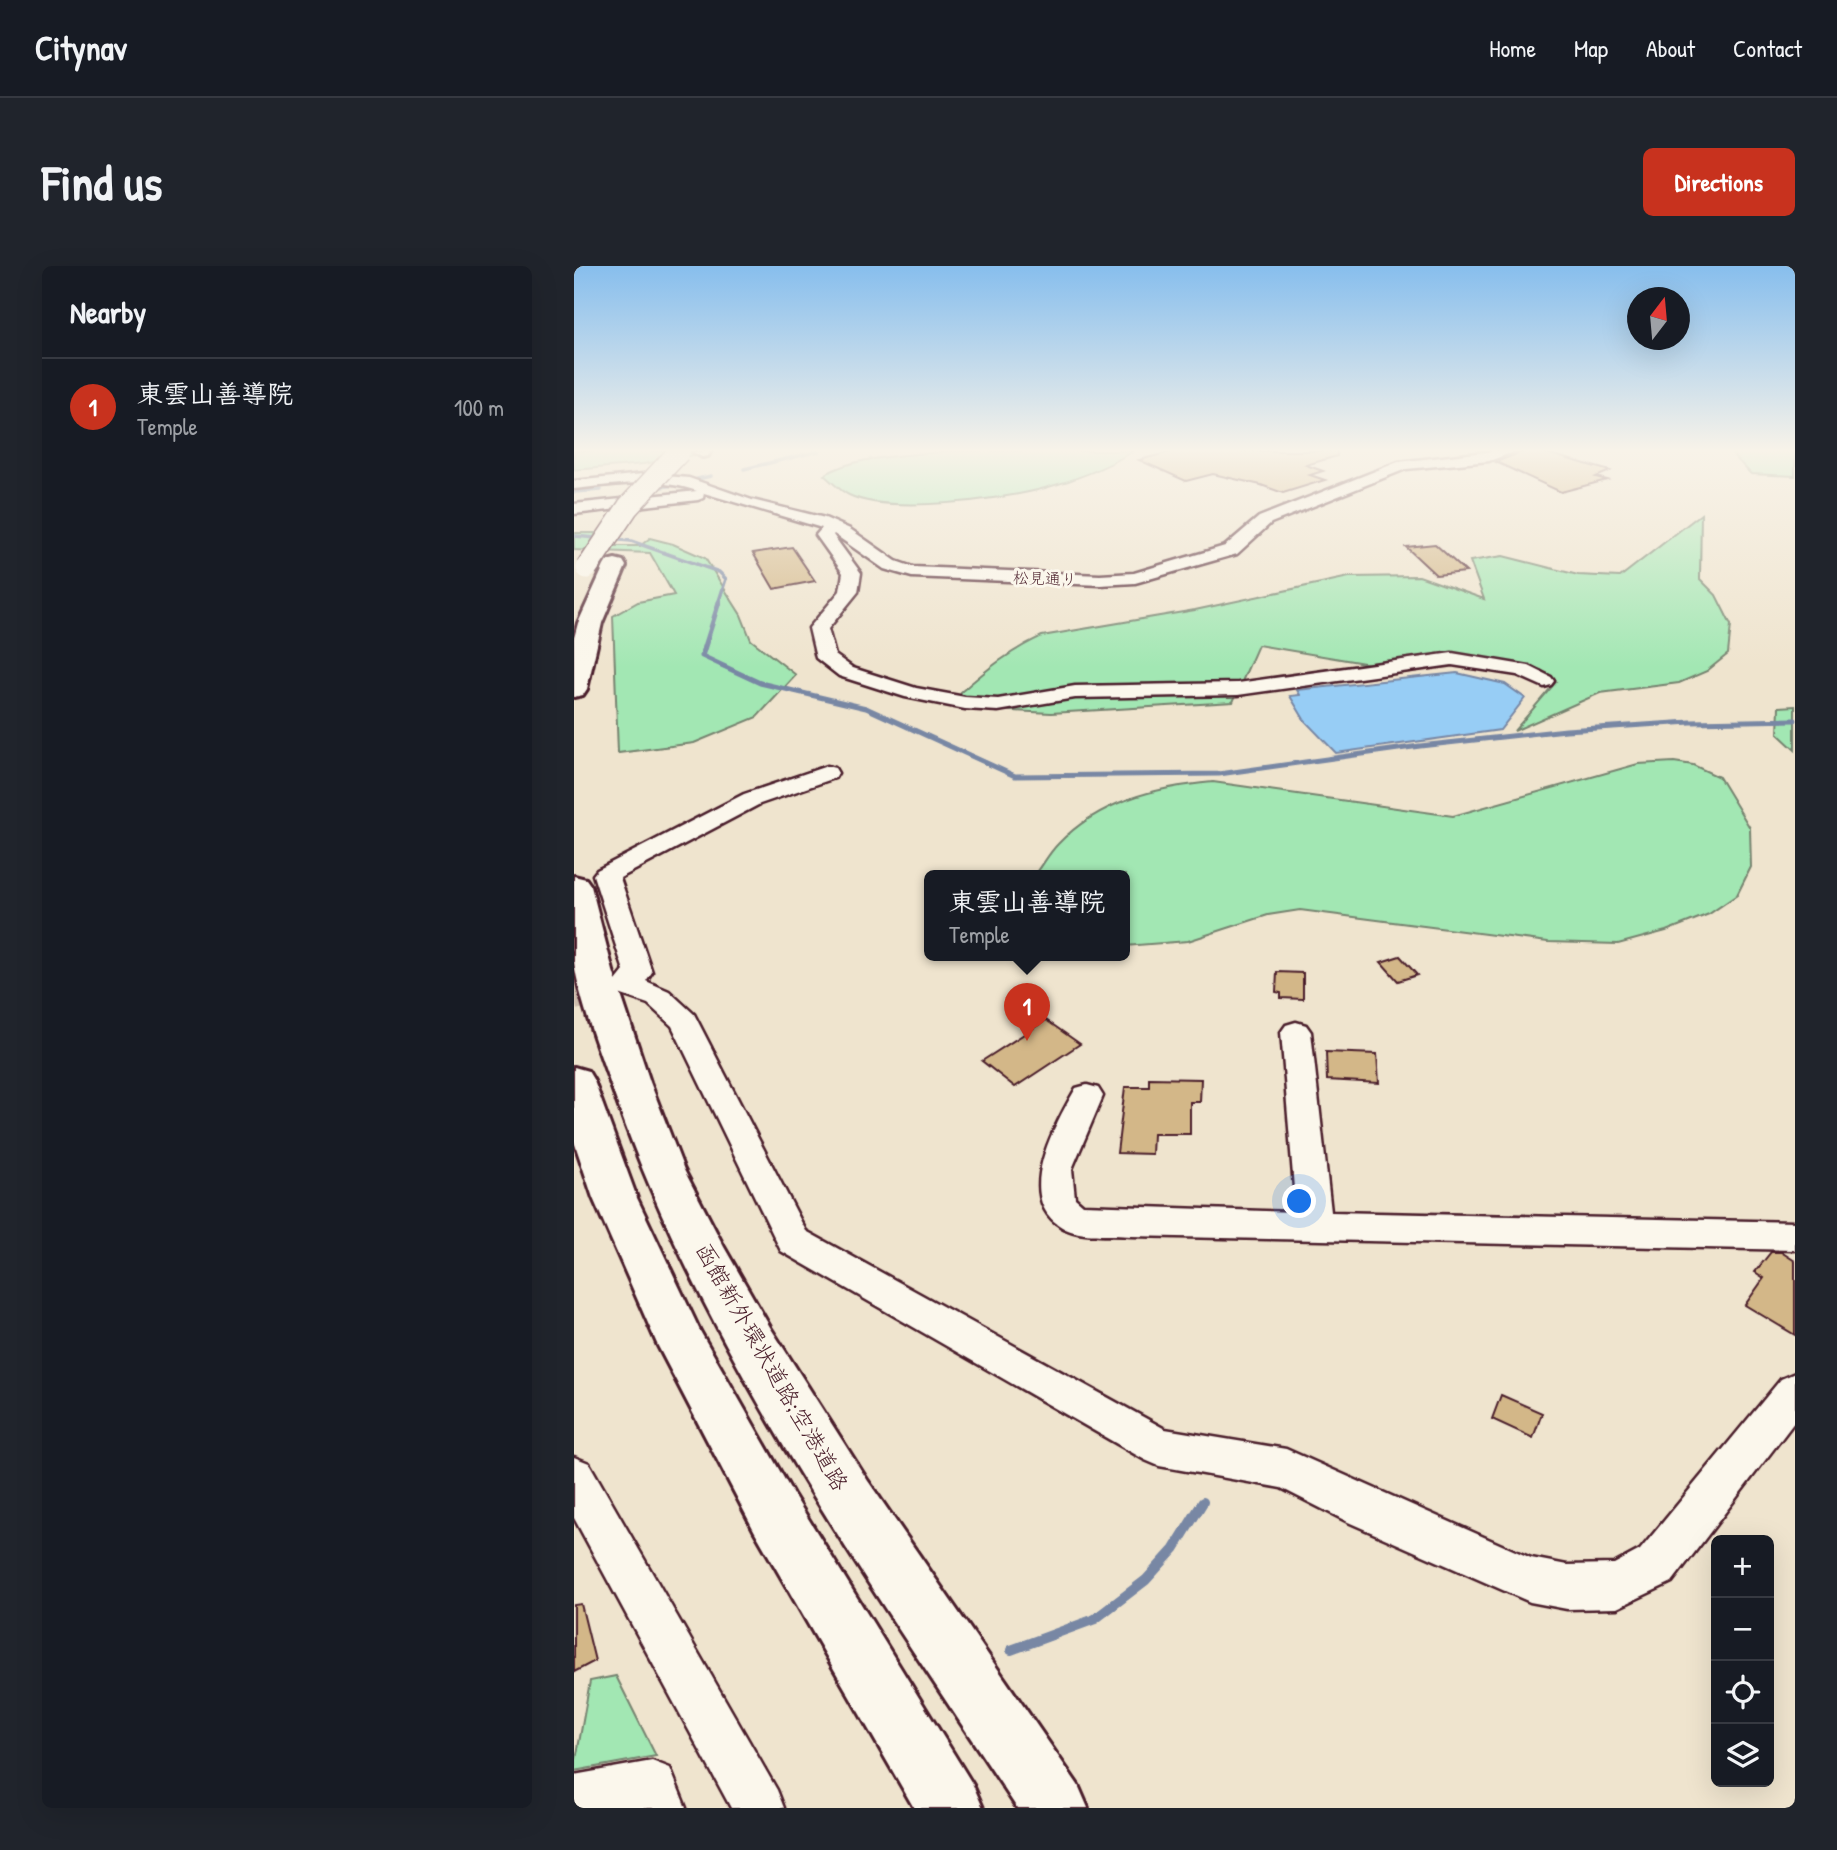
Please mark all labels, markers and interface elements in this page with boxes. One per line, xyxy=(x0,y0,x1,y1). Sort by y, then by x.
text: Citynav xyxy=(35,26,127,70)
text: Home xyxy=(1489,32,1536,64)
text: Map xyxy=(1574,32,1608,64)
text: About xyxy=(1646,32,1695,64)
text: Contact xyxy=(1733,32,1802,64)
button: Directions xyxy=(1643,148,1795,216)
text: Find us xyxy=(42,149,162,215)
north arrow xyxy=(1627,287,1690,350)
text: Nearby xyxy=(70,292,146,332)
text: 東雲山善導院 xyxy=(137,376,293,411)
text: 1 xyxy=(89,392,97,423)
text: 100 m xyxy=(454,392,504,423)
text: Temple xyxy=(137,411,198,442)
street label: 松見通り xyxy=(1013,566,1077,590)
popup xyxy=(924,870,1130,961)
text: 東雲山善導院 xyxy=(949,884,1105,919)
text: Temple xyxy=(949,919,1010,950)
pin: 1 xyxy=(1004,983,1050,1041)
your location xyxy=(1282,1184,1316,1218)
street label: 函館新外環状道路;空港道路 xyxy=(689,1237,856,1496)
map controls xyxy=(1711,1535,1774,1787)
button: + xyxy=(1711,1535,1774,1598)
button: − xyxy=(1711,1598,1774,1661)
button: locate xyxy=(1711,1661,1774,1724)
button: layers xyxy=(1711,1724,1774,1787)

